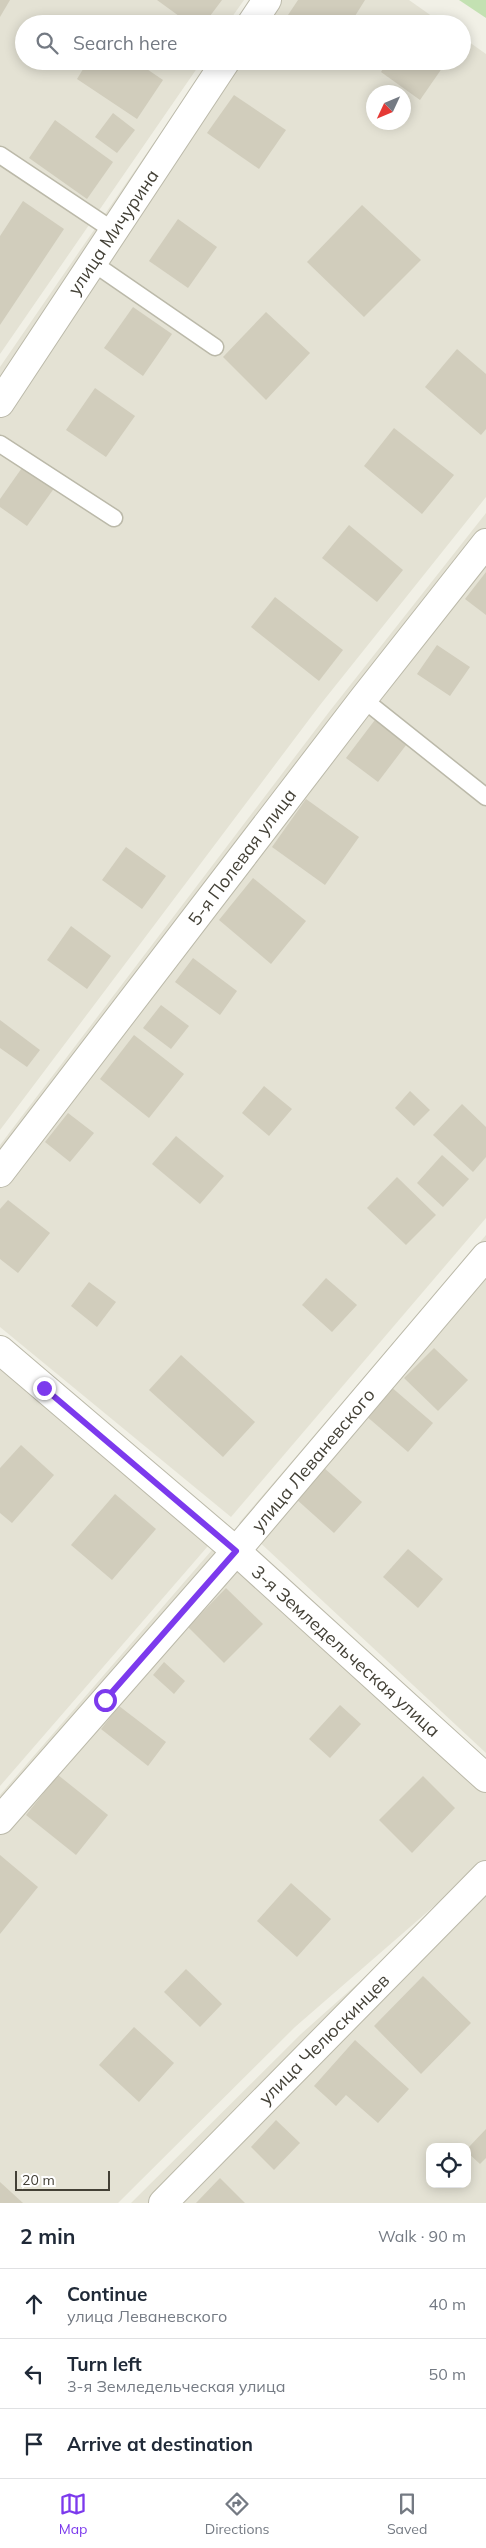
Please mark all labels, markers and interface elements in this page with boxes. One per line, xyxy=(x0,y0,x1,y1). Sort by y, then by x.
search box xyxy=(15,15,471,70)
icon: search xyxy=(33,29,61,57)
text: Search here xyxy=(73,31,177,55)
north arrow xyxy=(366,85,411,130)
street label: улица Мичурина xyxy=(62,165,164,299)
street label: 5-я Полевая улица xyxy=(183,784,301,930)
route end xyxy=(33,1377,56,1400)
street label: улица Леваневского xyxy=(246,1384,380,1536)
street label: 3-я Земледельческая улица xyxy=(247,1560,445,1742)
route start xyxy=(94,1689,117,1712)
street label: улица Челюскинцев xyxy=(254,1969,394,2109)
map controls xyxy=(426,2143,471,2188)
button: locate xyxy=(426,2143,471,2188)
scale bar xyxy=(15,2168,110,2191)
text: 20 m xyxy=(22,2171,55,2189)
text: 2 min xyxy=(20,2223,75,2249)
text: Walk · 90 m xyxy=(378,2226,466,2246)
text: Continue xyxy=(67,2282,147,2306)
icon: ahead xyxy=(20,2290,48,2318)
text: 40 m xyxy=(429,2294,466,2314)
text: улица Леваневского xyxy=(67,2306,227,2326)
text: Turn left xyxy=(67,2352,142,2376)
icon: left xyxy=(20,2360,48,2388)
text: 50 m xyxy=(429,2364,466,2384)
text: 3-я Земледельческая улица xyxy=(67,2376,285,2396)
icon: arrive xyxy=(20,2430,48,2458)
text: Arrive at destination xyxy=(67,2432,253,2456)
tab: Map xyxy=(59,2490,87,2538)
tab: Directions xyxy=(205,2490,270,2538)
tab: Saved xyxy=(387,2490,427,2538)

